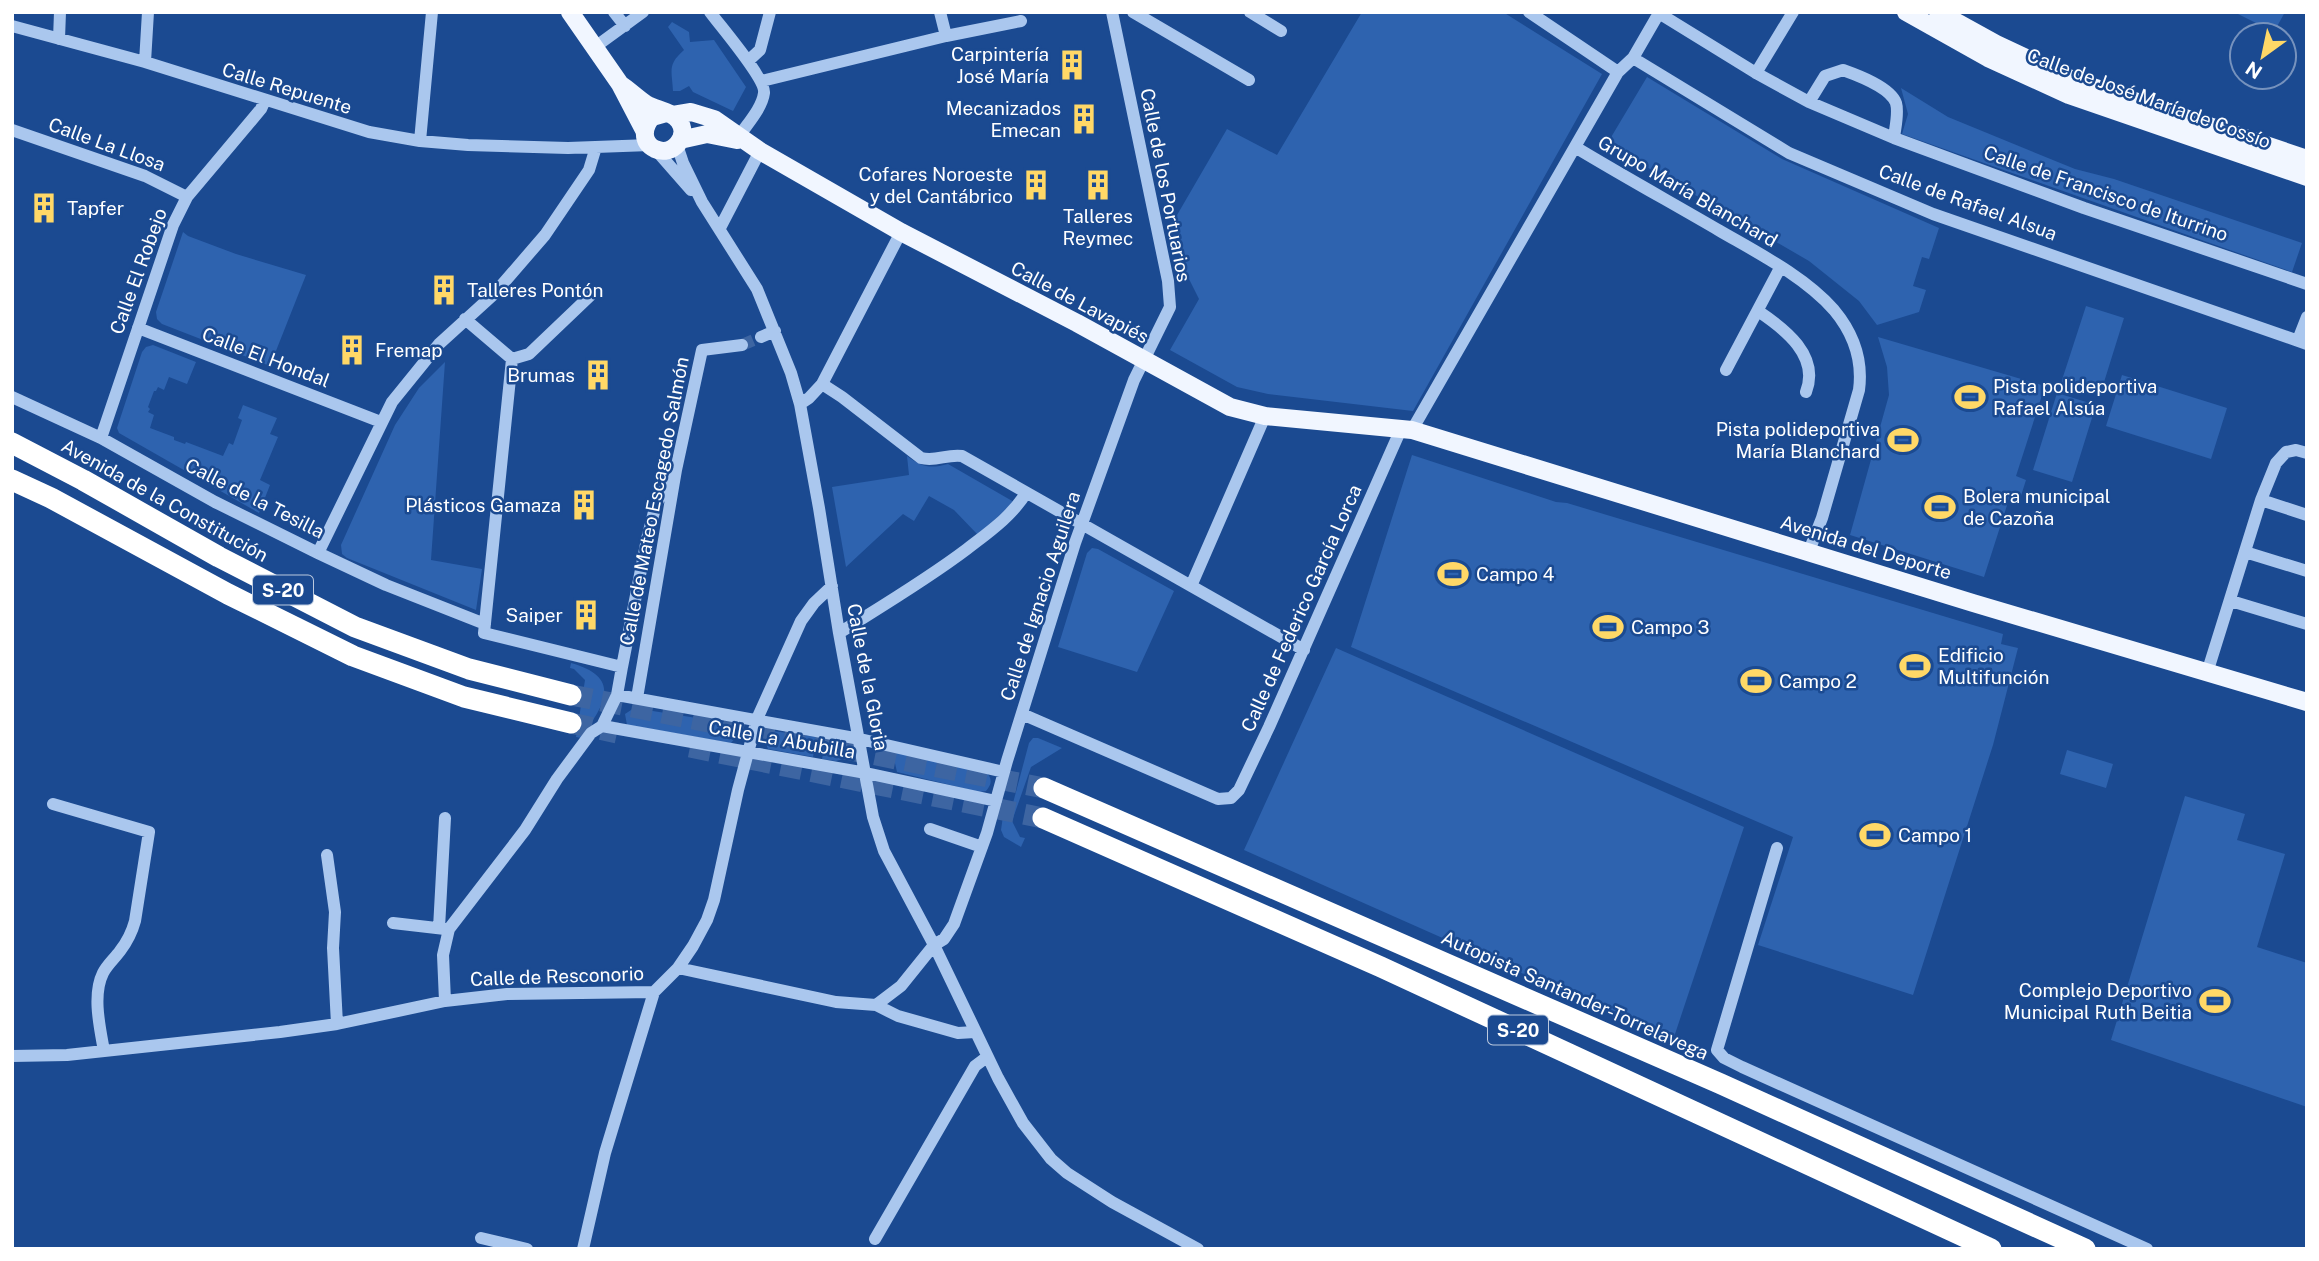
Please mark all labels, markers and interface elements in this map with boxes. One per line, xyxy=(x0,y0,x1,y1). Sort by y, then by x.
north arrow xyxy=(2228,21,2298,91)
place label: Carpintería José María xyxy=(951,43,1049,87)
street label: Calle de José María de Cossío xyxy=(2024,44,2274,152)
building icon: Carpintería José María xyxy=(1055,48,1089,82)
text: N xyxy=(2242,57,2266,84)
street label: Calle Repuente xyxy=(220,58,354,118)
street label: Calle de los Portuarios xyxy=(1136,86,1196,284)
place label: Mecanizados Emecan xyxy=(946,97,1061,141)
building icon: Mecanizados Emecan xyxy=(1067,102,1101,136)
street label: Calle La Llosa xyxy=(46,113,168,175)
street label: Grupo María Blanchard xyxy=(1594,131,1782,251)
street label: Calle de Francisco de Iturrino xyxy=(1981,141,2231,245)
street label: Calle de Rafael Alsua xyxy=(1876,160,2060,244)
place label: Cofares Noroeste y del Cantábrico xyxy=(858,163,1013,207)
building icon: Cofares Noroeste y del Cantábrico xyxy=(1019,168,1053,202)
building icon: Talleres Reymec xyxy=(1081,168,1115,202)
building icon: Tapfer xyxy=(27,191,61,225)
place label: Tapfer xyxy=(67,197,124,219)
street label: Calle El Robejo xyxy=(105,205,171,337)
place label: Talleres Reymec xyxy=(1063,205,1133,249)
street label: Calle de Lavapiés xyxy=(1007,256,1153,348)
building icon: Talleres Pontón xyxy=(427,273,461,307)
place label: Talleres Pontón xyxy=(467,279,603,301)
street label: Calle El Hondal xyxy=(199,323,333,391)
building icon: Fremap xyxy=(335,333,369,367)
place label: Fremap xyxy=(375,339,443,361)
street label: Calle de Mateo Escagedo Salmón xyxy=(615,355,693,647)
building icon: Brumas xyxy=(581,358,615,392)
place label: Brumas xyxy=(507,364,575,386)
place label: Pista polideportiva Rafael Alsúa xyxy=(1993,375,2157,419)
sports icon: Pista polideportiva Rafael Alsúa xyxy=(1953,380,1987,414)
place label: Pista polideportiva María Blanchard xyxy=(1716,418,1880,462)
sports icon: Pista polideportiva María Blanchard xyxy=(1886,423,1920,457)
street label: Avenida de la Constitución xyxy=(58,434,272,566)
street label: Calle de la Tesilla xyxy=(182,453,328,543)
street label: Calle de Federico García Lorca xyxy=(1236,481,1366,735)
place label: Bolera municipal de Cazoña xyxy=(1963,485,2111,529)
building icon: Plásticos Gamaza xyxy=(567,488,601,522)
street label: Calle de Ignacio Aguilera xyxy=(996,489,1084,703)
sports icon: Bolera municipal de Cazoña xyxy=(1923,490,1957,524)
place label: Plásticos Gamaza xyxy=(405,494,561,516)
street label: Avenida del Deporte xyxy=(1778,510,1954,584)
sports icon: Campo 4 xyxy=(1436,557,1470,591)
place label: Campo 4 xyxy=(1476,563,1554,585)
road number: S-20 xyxy=(253,576,313,604)
building icon: Saiper xyxy=(569,598,603,632)
street label: Calle de la Gloria xyxy=(843,602,893,752)
place label: Saiper xyxy=(505,604,563,626)
sports icon: Campo 3 xyxy=(1591,610,1625,644)
place label: Campo 3 xyxy=(1631,616,1709,638)
place label: Edificio Multifunción xyxy=(1938,644,2049,688)
sports icon: Edificio Multifunción xyxy=(1898,649,1932,683)
sports icon: Campo 2 xyxy=(1739,664,1773,698)
place label: Campo 2 xyxy=(1779,670,1857,692)
street label: Calle La Abubilla xyxy=(707,715,857,763)
sports icon: Campo 1 xyxy=(1858,818,1892,852)
place label: Campo 1 xyxy=(1898,824,1972,846)
street label: Autopista Santander-Torrelavega xyxy=(1438,926,1712,1064)
street label: Calle de Resconorio xyxy=(470,962,644,990)
place label: Complejo Deportivo Municipal Ruth Beitia xyxy=(2004,979,2192,1023)
sports icon: Complejo Deportivo Municipal Ruth Beitia xyxy=(2198,984,2232,1018)
road number: S-20 xyxy=(1488,1015,1548,1044)

